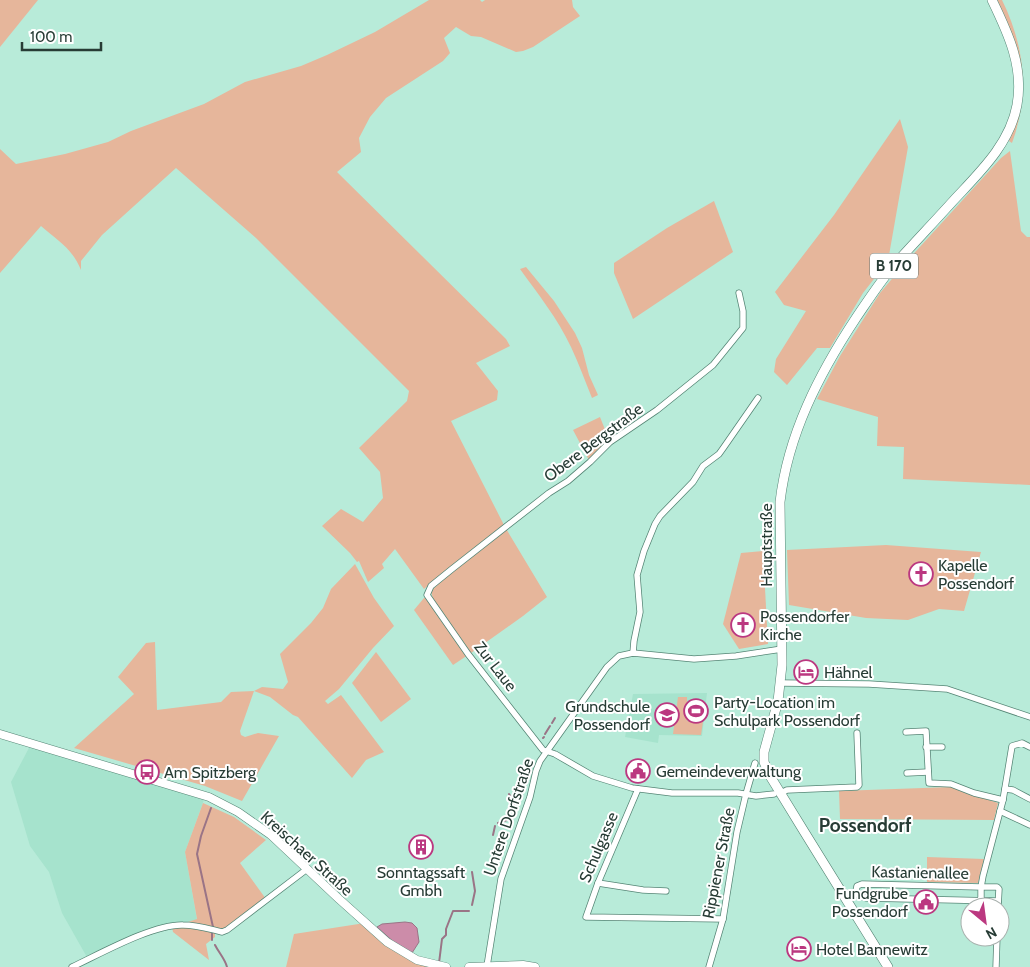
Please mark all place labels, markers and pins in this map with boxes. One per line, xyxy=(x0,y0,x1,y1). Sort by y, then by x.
place label: Kapelle Possendorf xyxy=(938,556,1015,593)
church icon: Kapelle Possendorf xyxy=(908,561,934,587)
place label: Possendorfer Kirche xyxy=(760,607,850,644)
church icon: Possendorfer Kirche xyxy=(730,612,756,638)
hotel icon: Hähnel xyxy=(793,659,819,685)
place label: Hähnel xyxy=(824,663,873,682)
place label: Party-Location im Schulpark Possendorf xyxy=(714,693,861,730)
place label: Grundschule Possendorf xyxy=(565,697,651,734)
sports icon: Party-Location im Schulpark Possendorf xyxy=(683,698,709,724)
school or university icon: Grundschule Possendorf xyxy=(654,702,680,728)
public building icon: Gemeindeverwaltung xyxy=(625,758,651,784)
bus stop icon: Am Spitzberg xyxy=(134,759,160,785)
place label: Gemeindeverwaltung xyxy=(656,762,802,781)
place label: Am Spitzberg xyxy=(164,763,257,782)
building icon: Sonntagssaft Gmbh xyxy=(408,834,434,860)
place label: Sonntagssaft Gmbh xyxy=(377,863,466,900)
place label: Fundgrube Possendorf xyxy=(832,884,909,921)
public building icon: Fundgrube Possendorf xyxy=(913,889,939,915)
hotel icon: Hotel Bannewitz xyxy=(786,936,812,962)
place label: Hotel Bannewitz xyxy=(816,940,928,959)

